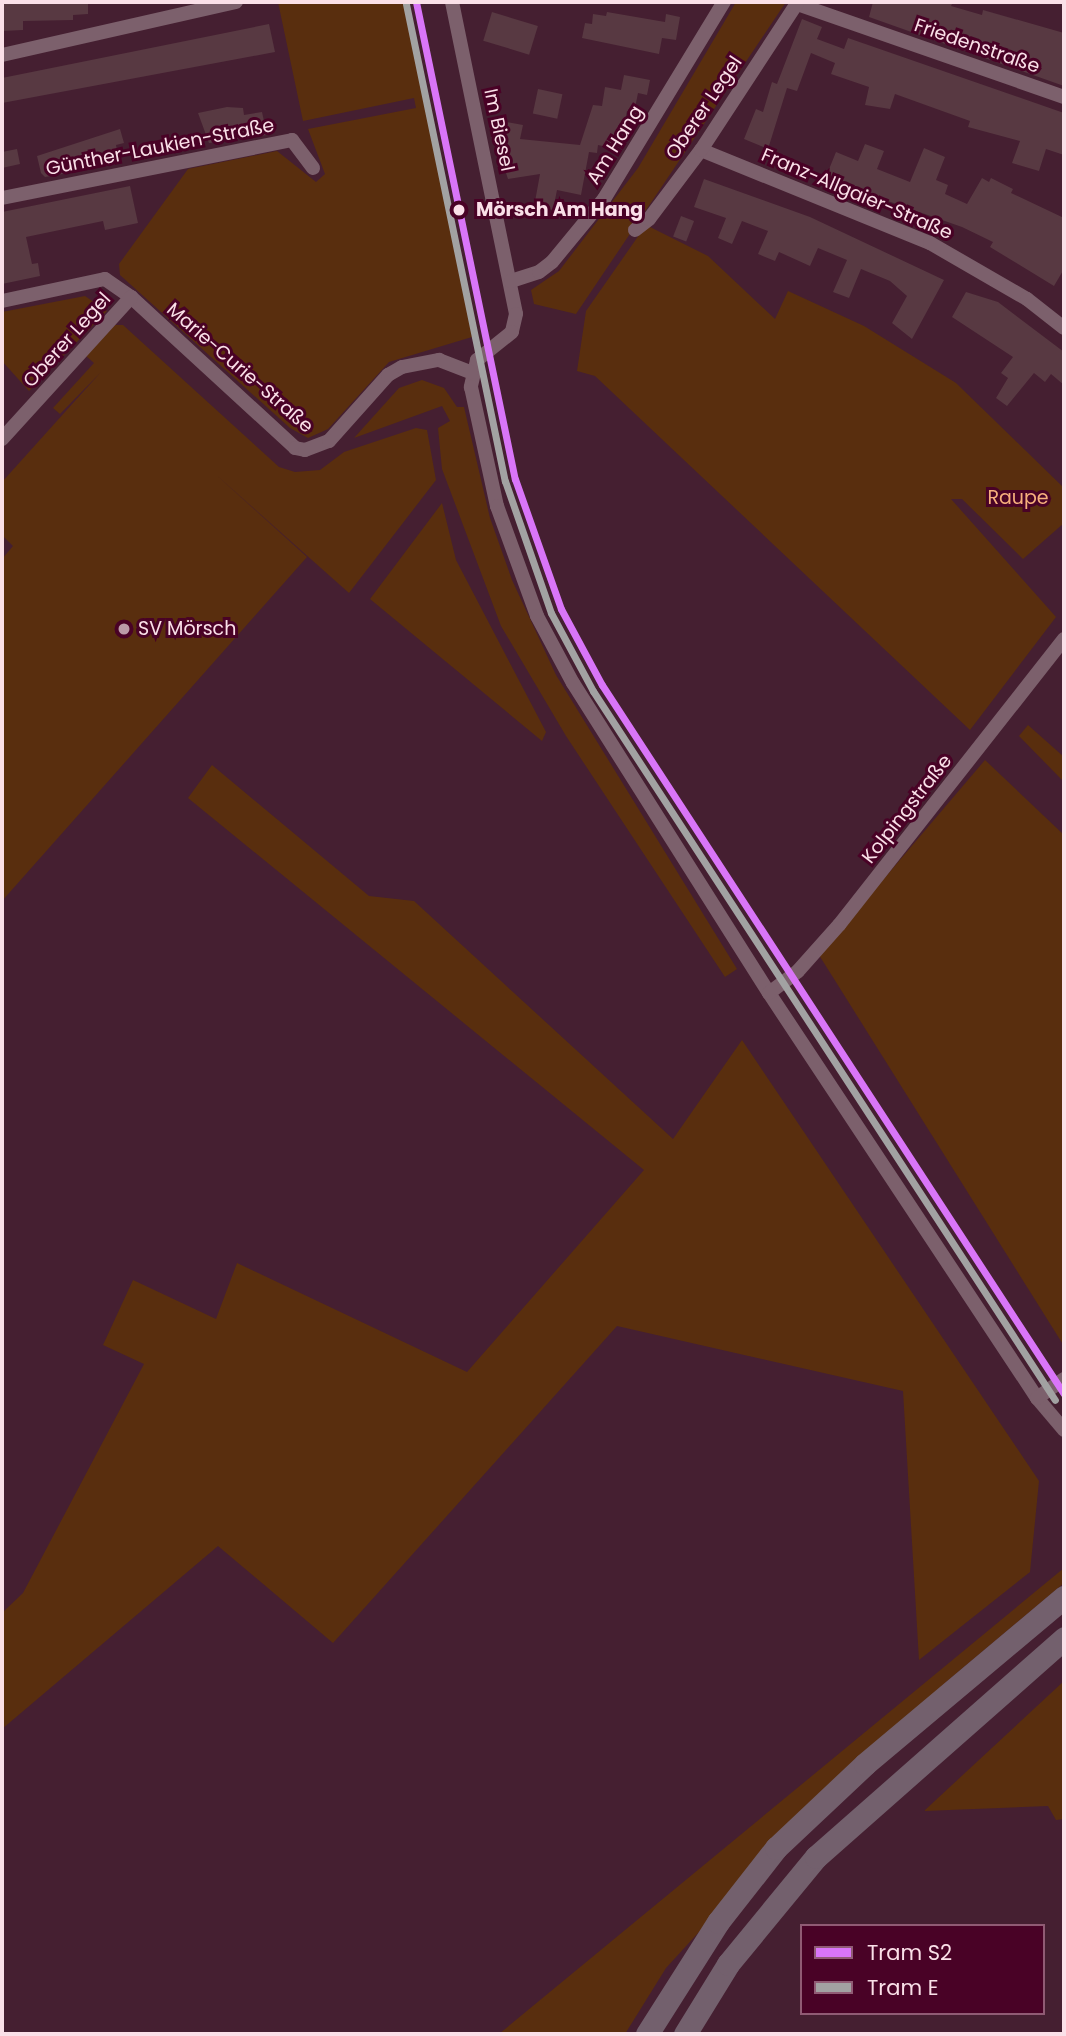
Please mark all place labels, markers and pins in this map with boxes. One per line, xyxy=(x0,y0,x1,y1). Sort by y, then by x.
marker: Mörsch Am Hang xyxy=(448,199,470,221)
place label: Mörsch Am Hang xyxy=(476,199,643,221)
place label: SV Mörsch xyxy=(138,618,236,640)
marker: SV Mörsch xyxy=(116,621,132,637)

